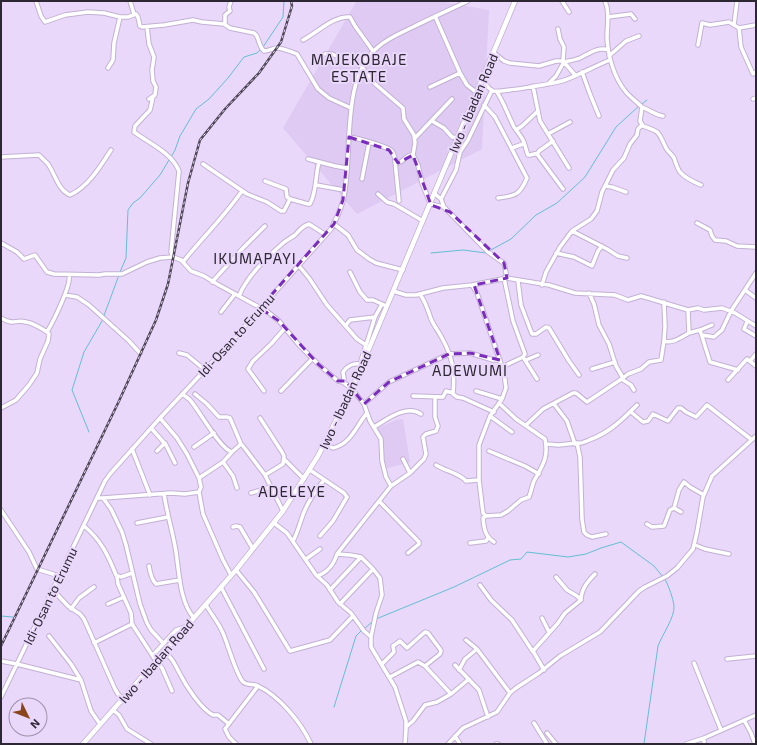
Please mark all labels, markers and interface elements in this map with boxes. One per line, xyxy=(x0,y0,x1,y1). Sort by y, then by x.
district label: MAJEKOBAJE ESTATE xyxy=(311,50,407,85)
street label: Iwo - Ibadan Road xyxy=(445,51,501,155)
district label: IKUMAPAYI xyxy=(213,249,297,267)
street label: Idi-Osan to Erumu xyxy=(194,290,278,380)
street label: Iwo - Ibadan Road xyxy=(315,349,375,451)
district label: ADEWUMI xyxy=(432,361,508,379)
district label: ADELEYE xyxy=(258,482,326,500)
street label: Idi-Osan to Erumu xyxy=(19,545,81,647)
street label: Iwo - Ibadan Road xyxy=(115,616,197,706)
north arrow xyxy=(8,697,48,737)
text: N xyxy=(28,717,43,732)

